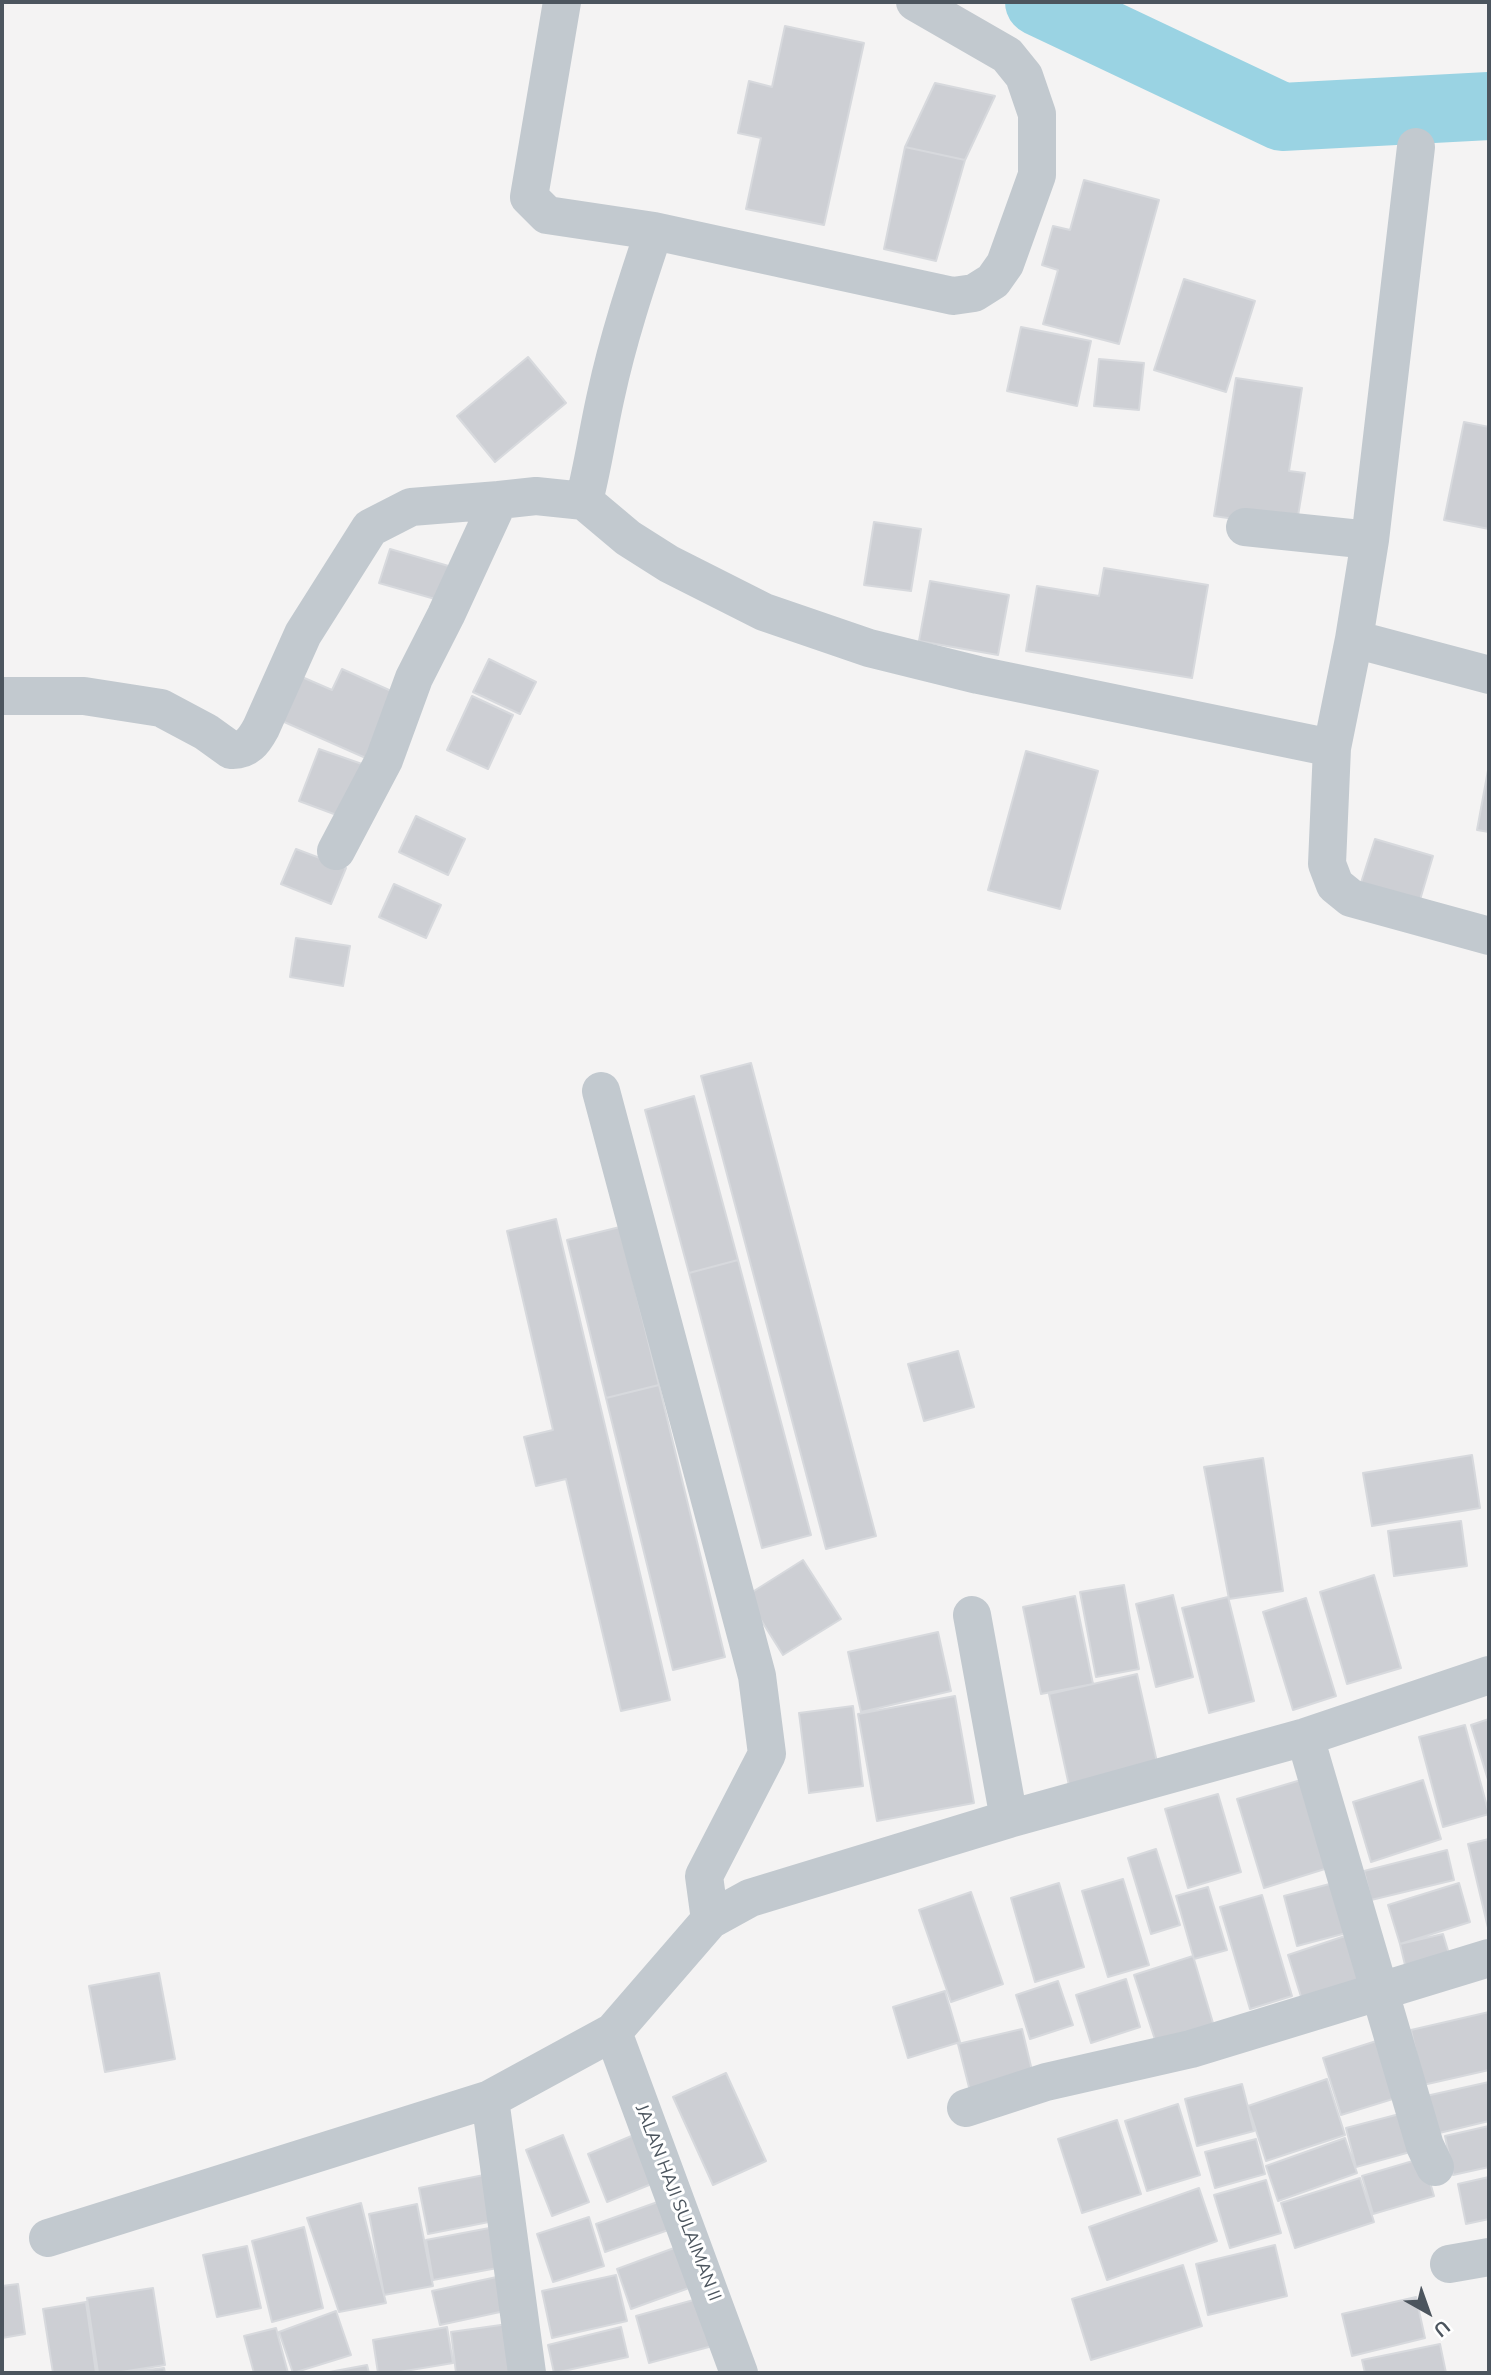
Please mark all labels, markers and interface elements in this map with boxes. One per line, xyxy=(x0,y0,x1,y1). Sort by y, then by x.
street label: JALAN HAJI SULAIMAN II xyxy=(630,2102,724,2304)
north arrow xyxy=(1393,2277,1463,2347)
text: U xyxy=(1428,2314,1455,2343)

